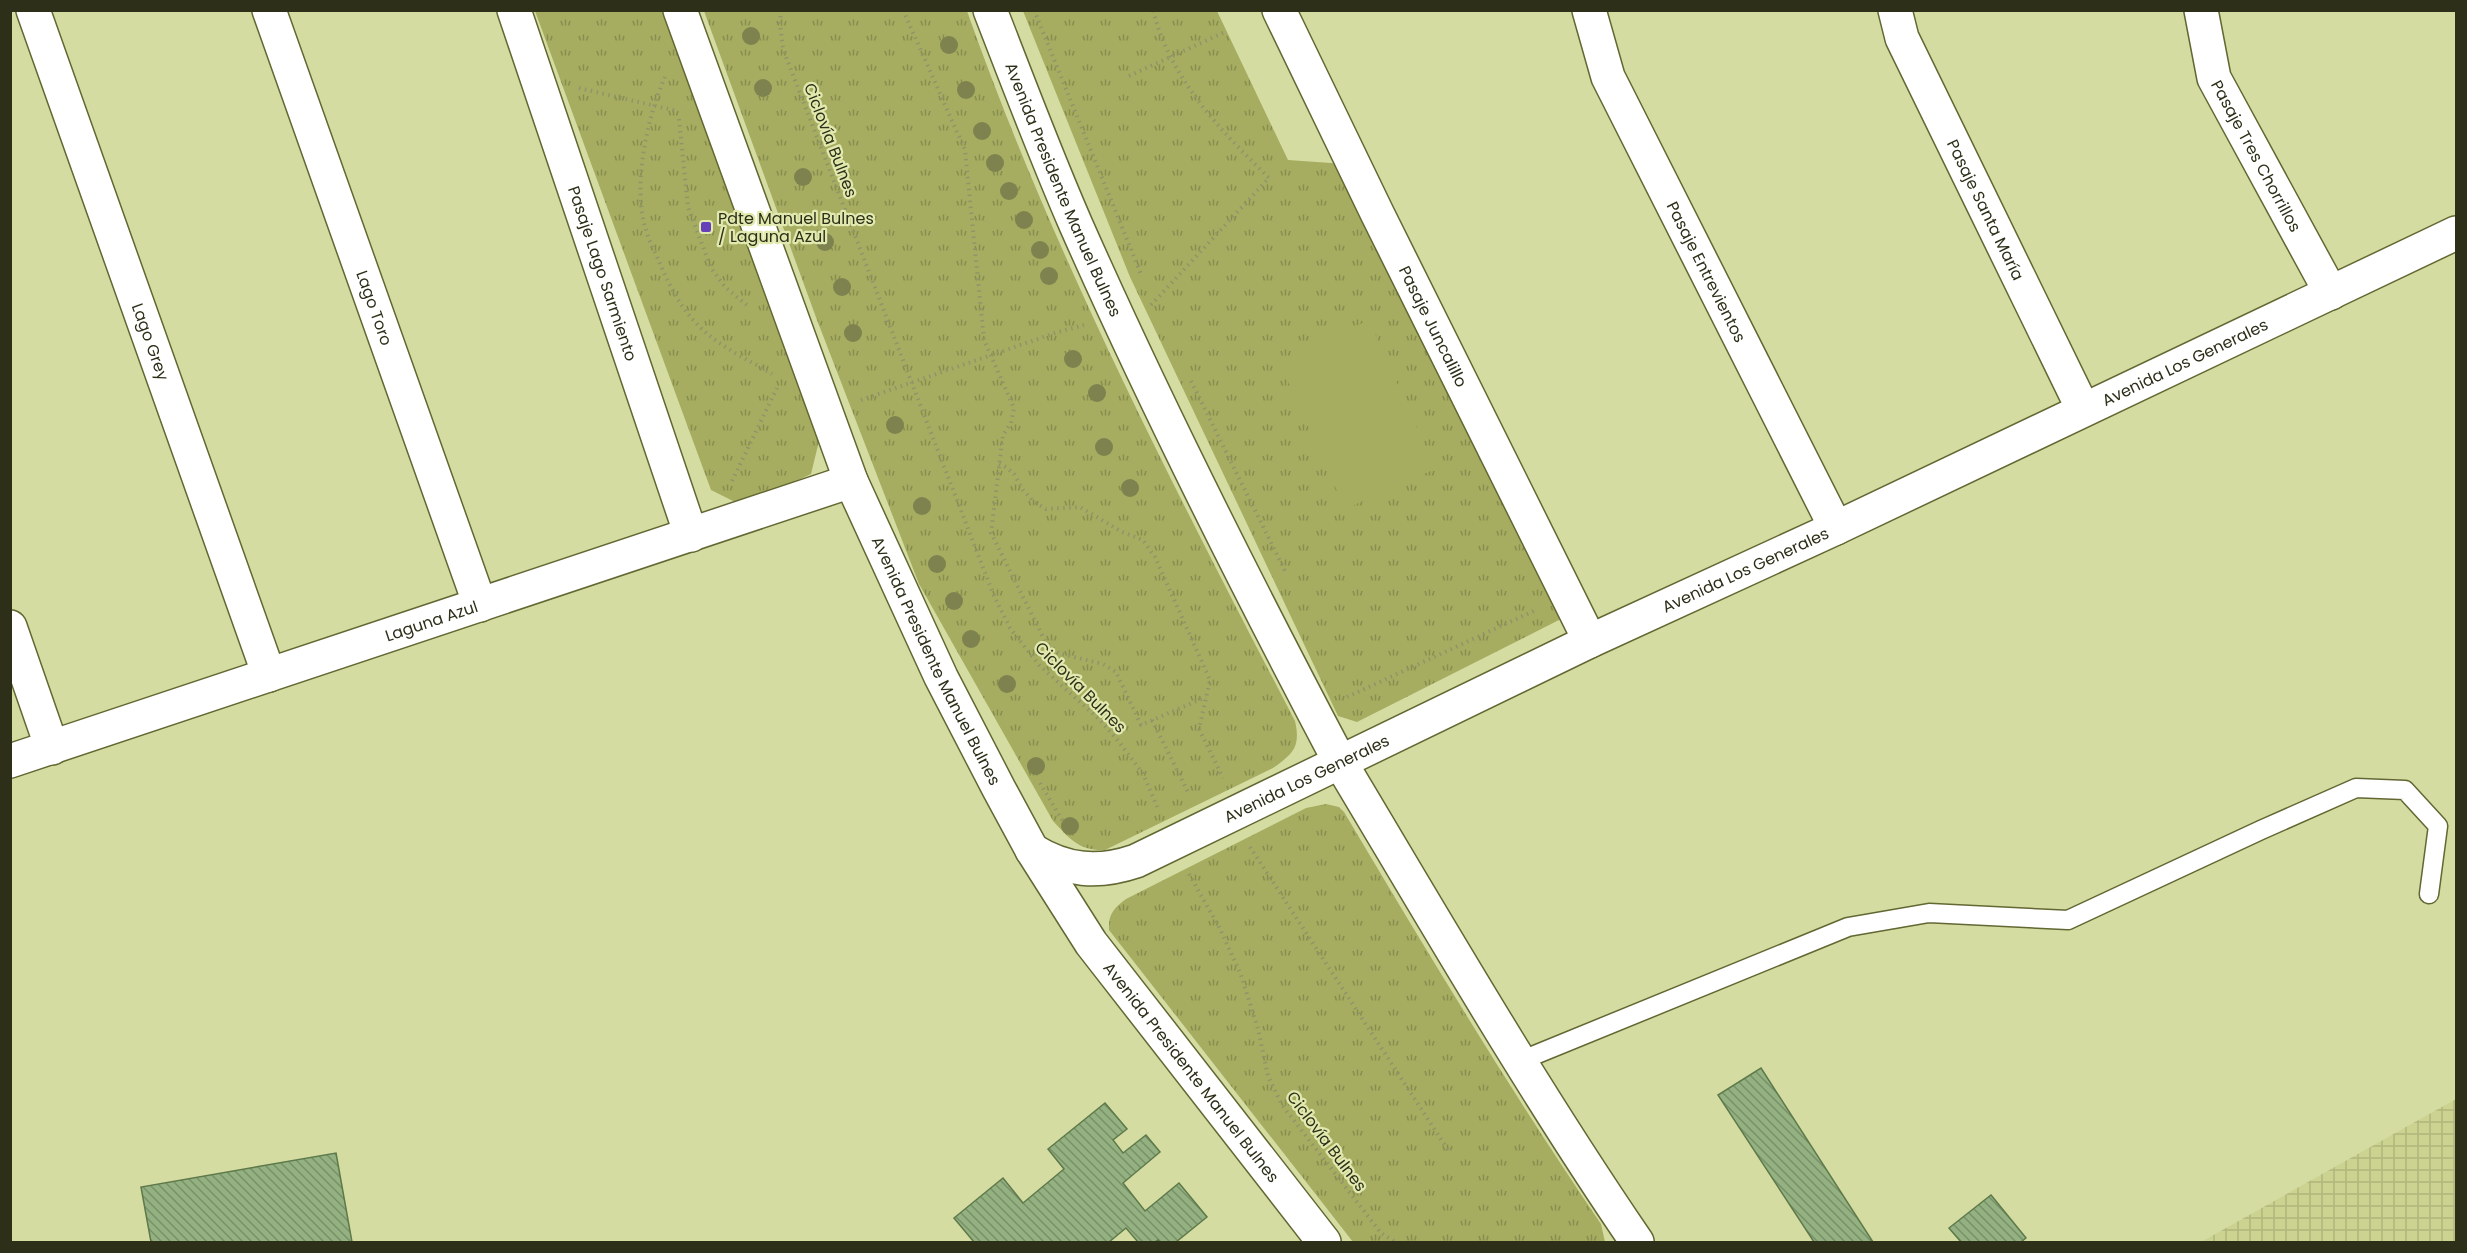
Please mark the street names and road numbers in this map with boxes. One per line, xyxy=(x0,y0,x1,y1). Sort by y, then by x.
street label: Avenida Presidente Manuel Bulnes xyxy=(999,59,1127,321)
street label: Pasaje Tres Chorrillos xyxy=(2205,76,2307,236)
street label: Ciclovía Bulnes xyxy=(798,80,863,201)
street label: Pasaje Santa María xyxy=(1941,136,2030,284)
street label: Pasaje Lago Sarmiento xyxy=(562,183,643,364)
street label: Pasaje Entrevientos xyxy=(1661,198,1751,347)
street label: Pasaje Juncalillo xyxy=(1393,262,1473,391)
street label: Lago Toro xyxy=(350,267,398,349)
street label: Lago Grey xyxy=(126,300,175,384)
street label: Avenida Los Generales xyxy=(2098,313,2272,412)
street label: Avenida Los Generales xyxy=(1658,522,1833,618)
street label: Avenida Presidente Manuel Bulnes xyxy=(866,533,1006,789)
street label: Laguna Azul xyxy=(382,595,481,647)
street label: Ciclovía Bulnes xyxy=(1030,637,1131,738)
street label: Avenida Los Generales xyxy=(1220,729,1393,829)
street label: Avenida Presidente Manuel Bulnes xyxy=(1098,957,1284,1188)
street label: Ciclovía Bulnes xyxy=(1281,1086,1372,1196)

